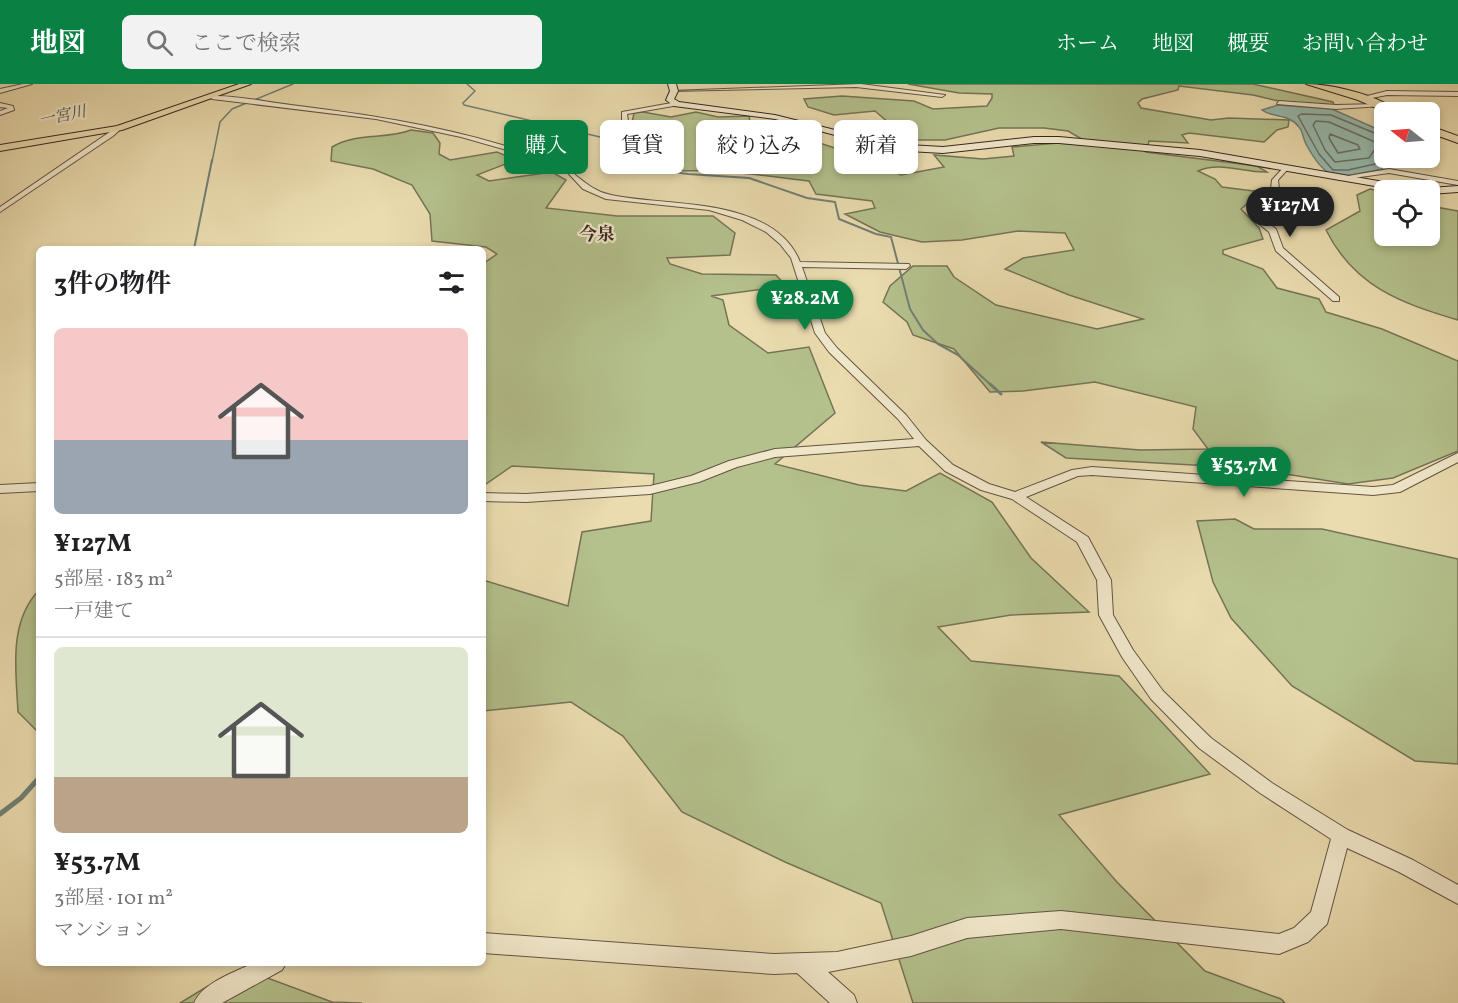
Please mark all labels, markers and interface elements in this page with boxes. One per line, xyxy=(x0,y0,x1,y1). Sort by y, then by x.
search box xyxy=(122,15,542,69)
text: 地図 xyxy=(30,25,86,64)
icon: search xyxy=(143,26,176,59)
text: ここで検索 xyxy=(191,29,301,60)
text: ホーム xyxy=(1056,30,1119,59)
text: 地図 xyxy=(1152,30,1194,59)
text: 概要 xyxy=(1227,30,1269,59)
text: お問い合わせ xyxy=(1302,30,1428,59)
water label: 一宮川 xyxy=(37,101,90,133)
north arrow xyxy=(1374,102,1440,168)
map controls xyxy=(1374,102,1440,246)
chip: 購入 xyxy=(504,120,588,174)
chip: 賃貸 xyxy=(600,120,684,174)
chip: 絞り込み xyxy=(696,120,822,174)
chip: 新着 xyxy=(834,120,918,174)
button: locate xyxy=(1374,180,1440,246)
pin: ¥127M xyxy=(1248,187,1332,238)
text: ¥127M xyxy=(1260,192,1320,220)
district label: 今泉 xyxy=(579,223,615,248)
icon: filters xyxy=(435,266,468,299)
text: 3件の物件 xyxy=(54,267,171,303)
pin: ¥28.2M xyxy=(756,280,854,331)
text: ¥28.2M xyxy=(770,285,840,313)
icon: home xyxy=(207,367,315,475)
pin: ¥53.7M xyxy=(1195,447,1293,498)
text: ¥53.7M xyxy=(1211,452,1277,480)
text: ¥127M xyxy=(54,526,132,562)
text: 5部屋 · 183 m² xyxy=(54,566,173,594)
text: 一戸建て xyxy=(54,598,134,626)
icon: home xyxy=(207,686,315,794)
text: ¥53.7M xyxy=(54,845,140,881)
text: 3部屋 · 101 m² xyxy=(54,885,173,913)
text: マンション xyxy=(54,917,153,945)

